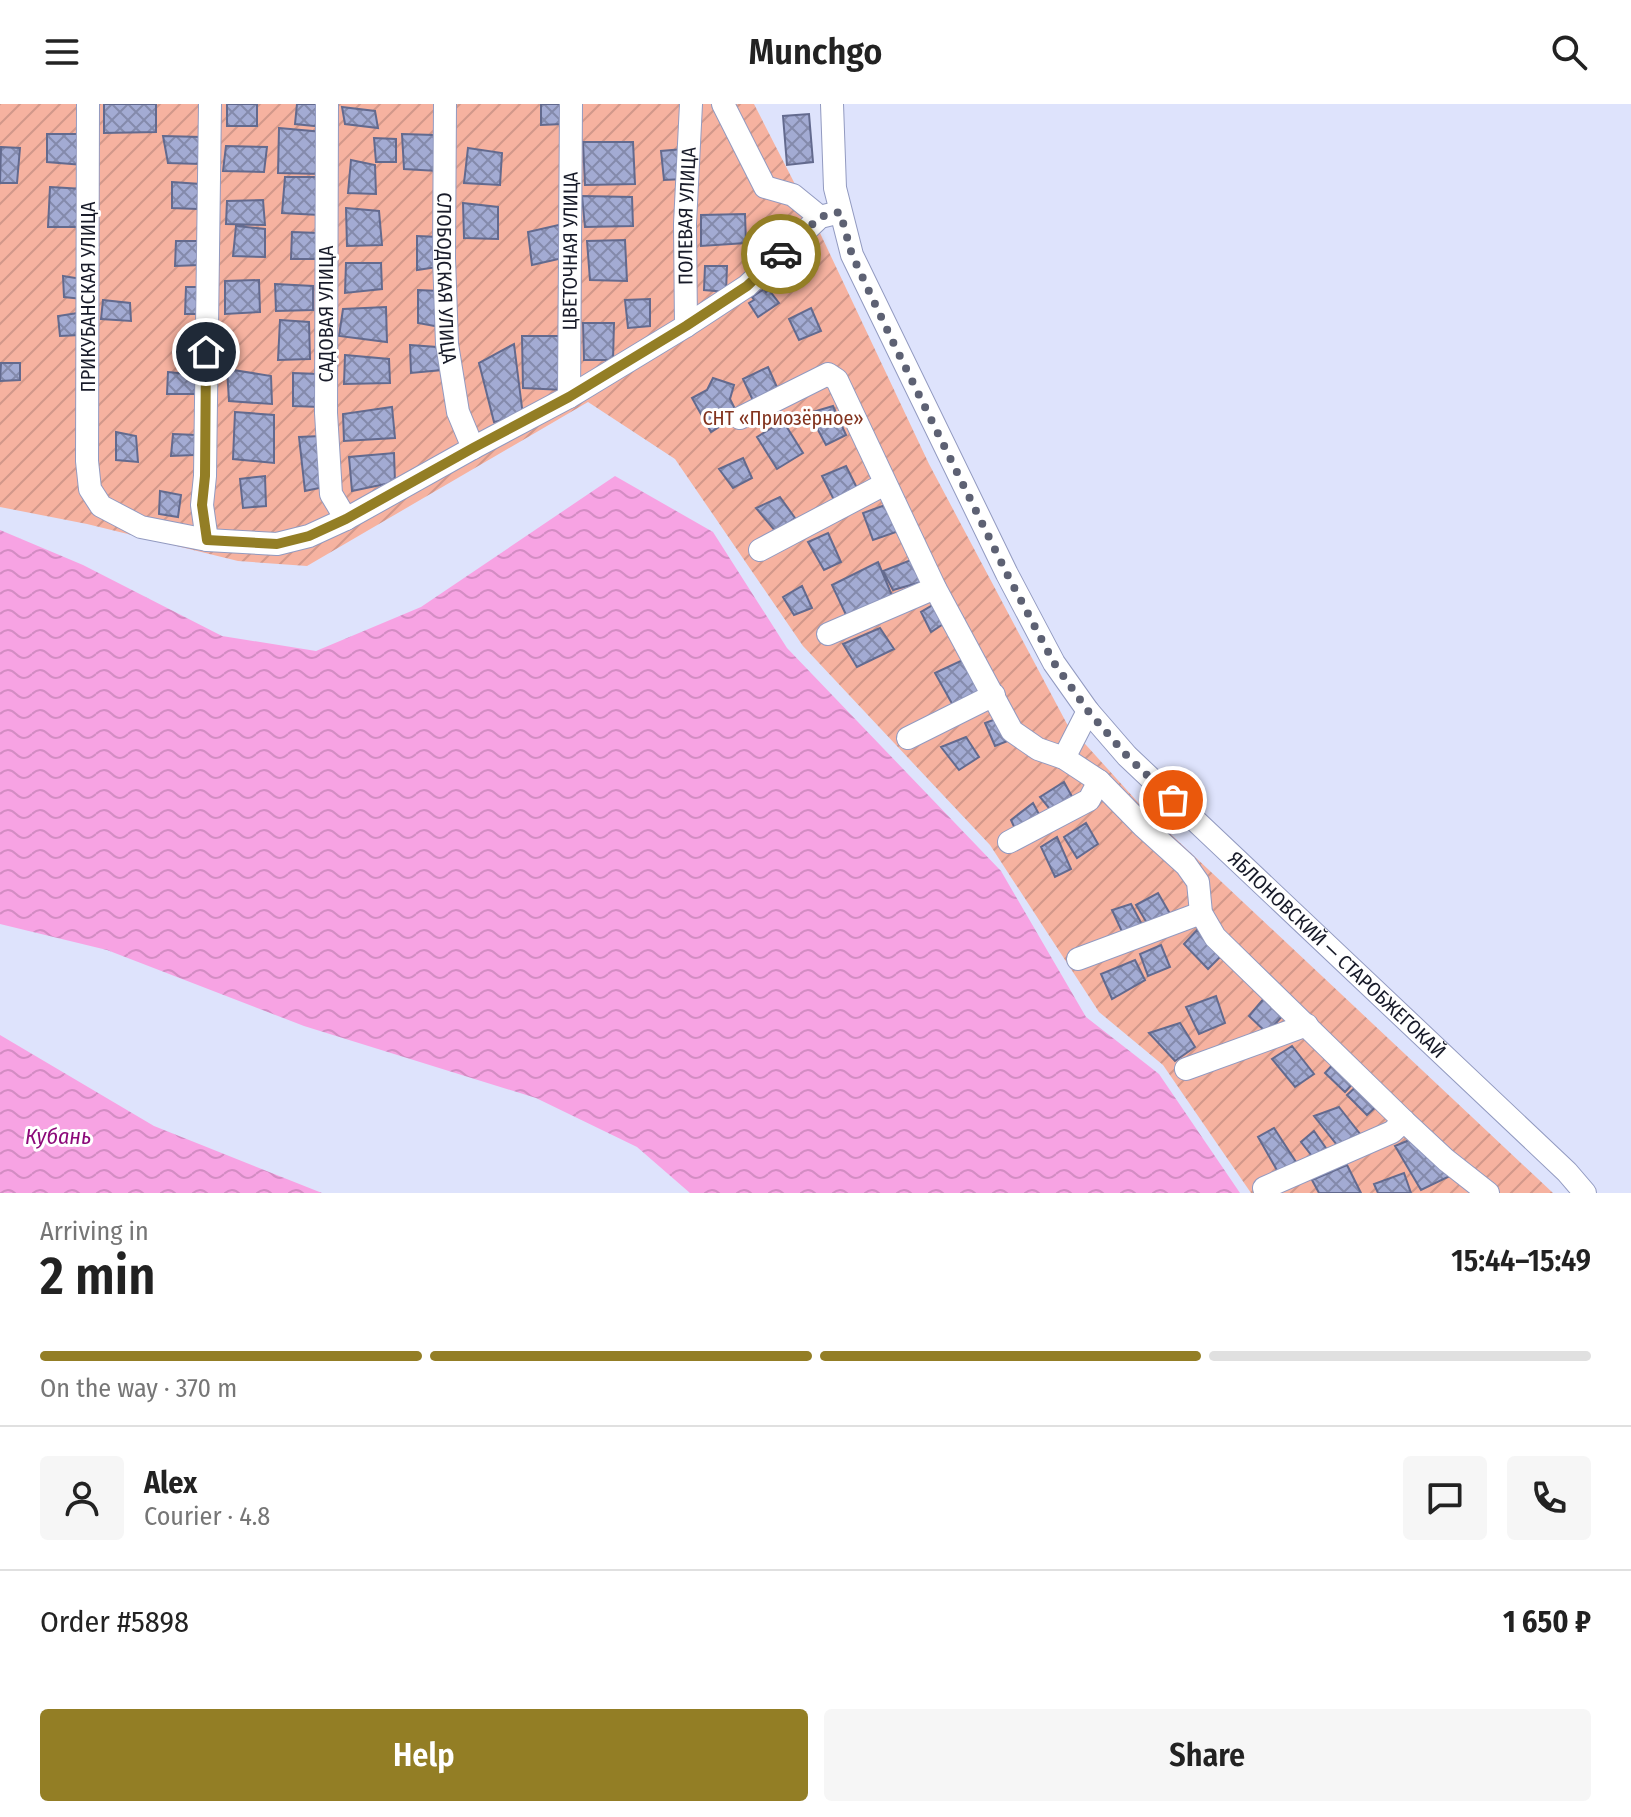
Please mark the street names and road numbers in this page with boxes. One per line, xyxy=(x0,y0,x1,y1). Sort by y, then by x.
street label: ПОЛЕВАЯ УЛИЦА xyxy=(673,146,701,285)
street label: ЦВЕТОЧНАЯ УЛИЦА xyxy=(557,171,583,330)
street label: СЛОБОДСКАЯ УЛИЦА xyxy=(432,192,462,366)
street label: ПРИКУБАНСКАЯ УЛИЦА xyxy=(76,201,100,392)
street label: САДОВАЯ УЛИЦА xyxy=(314,245,338,383)
street label: ЯБЛОНОВСКИЙ — СТАРОБЖЕГОКАЙ xyxy=(1223,846,1451,1063)

